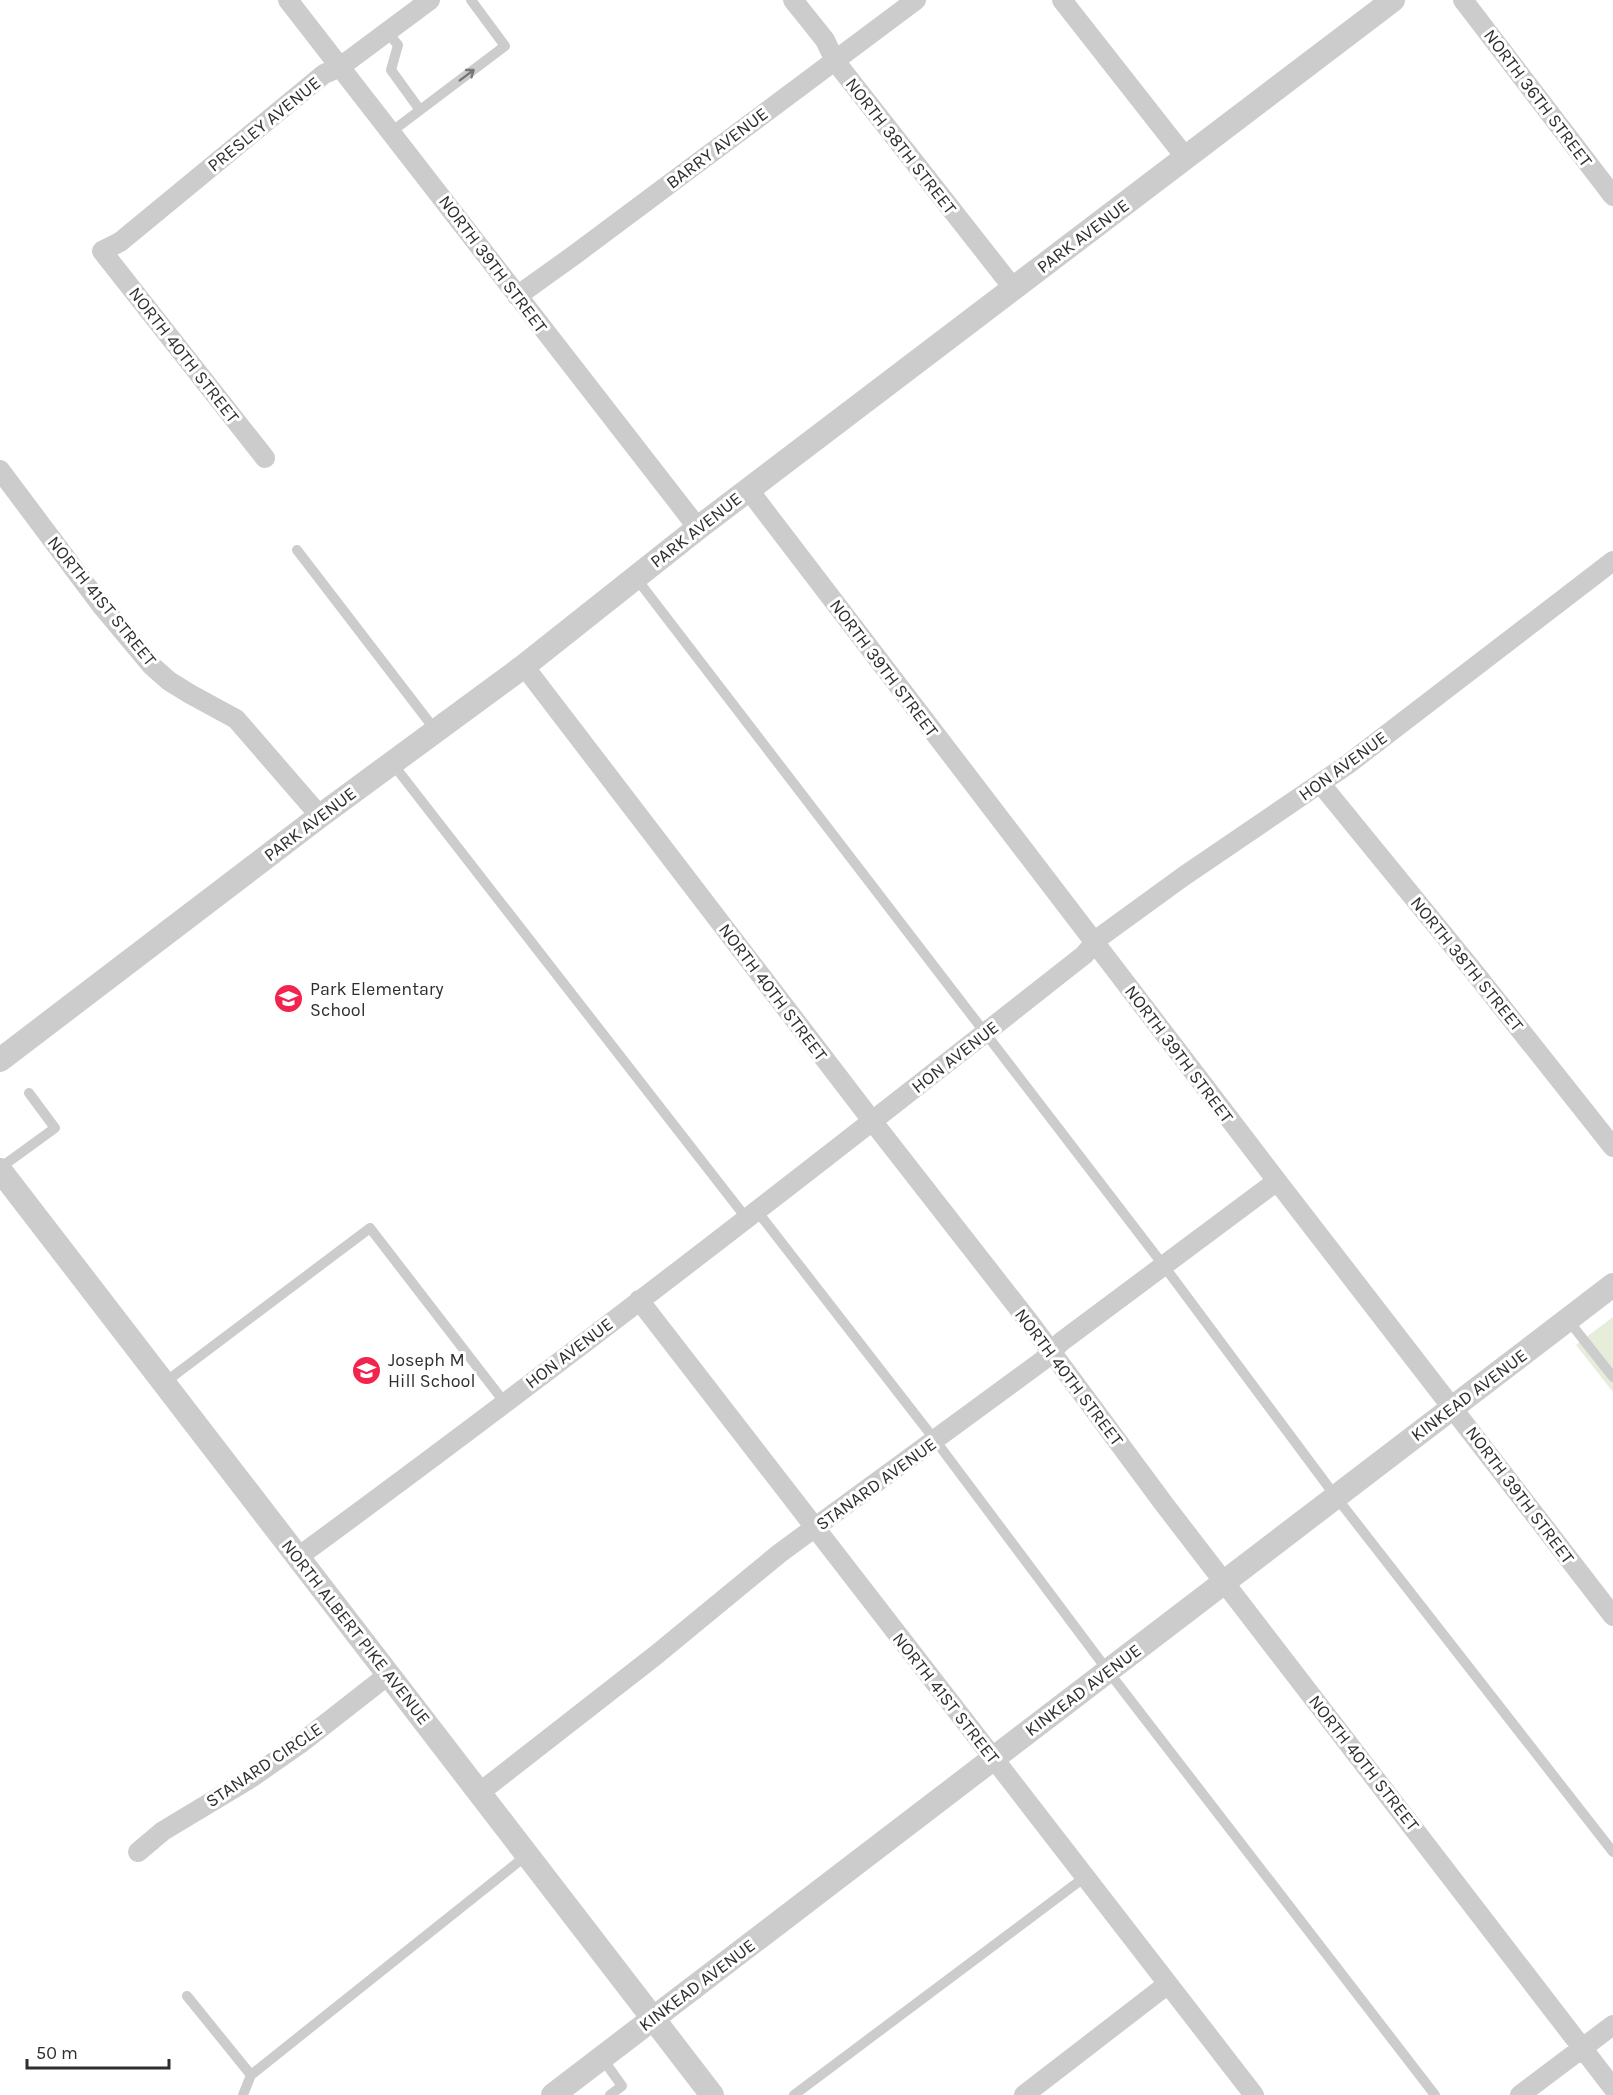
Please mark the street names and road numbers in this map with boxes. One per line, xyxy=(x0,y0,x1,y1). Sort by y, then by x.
street label: NORTH 36TH STREET xyxy=(1479,25,1597,171)
street label: PRESLEY AVENUE xyxy=(203,72,325,176)
street label: NORTH 38TH STREET xyxy=(841,73,961,219)
street label: BARRY AVENUE xyxy=(662,103,772,193)
street label: NORTH 39TH STREET xyxy=(434,191,552,337)
street label: PARK AVENUE xyxy=(1032,194,1134,278)
street label: NORTH 40TH STREET xyxy=(124,283,244,427)
street label: PARK AVENUE xyxy=(646,487,746,573)
street label: NORTH 41ST STREET xyxy=(43,532,161,670)
street label: NORTH 39TH STREET xyxy=(825,595,943,741)
street label: HON AVENUE xyxy=(1294,726,1392,806)
street label: PARK AVENUE xyxy=(259,782,361,866)
street label: NORTH 38TH STREET xyxy=(1406,892,1528,1036)
street label: NORTH 40TH STREET xyxy=(714,919,832,1065)
street label: NORTH 39TH STREET xyxy=(1120,981,1238,1127)
street label: HON AVENUE xyxy=(907,1016,1003,1098)
street label: NORTH 40TH STREET xyxy=(1010,1304,1128,1450)
street label: HON AVENUE xyxy=(521,1313,617,1393)
street label: KINKEAD AVENUE xyxy=(1406,1344,1532,1446)
street label: NORTH 39TH STREET xyxy=(1461,1422,1579,1568)
street label: STANARD AVENUE xyxy=(811,1433,941,1535)
street label: NORTH ALBERT PIKE AVENUE xyxy=(277,1535,435,1729)
street label: NORTH 41ST STREET xyxy=(888,1628,1004,1768)
street label: KINKEAD AVENUE xyxy=(1020,1639,1146,1741)
street label: NORTH 40TH STREET xyxy=(1304,1691,1424,1835)
street label: STANARD CIRCLE xyxy=(201,1718,327,1812)
street label: KINKEAD AVENUE xyxy=(634,1934,760,2036)

